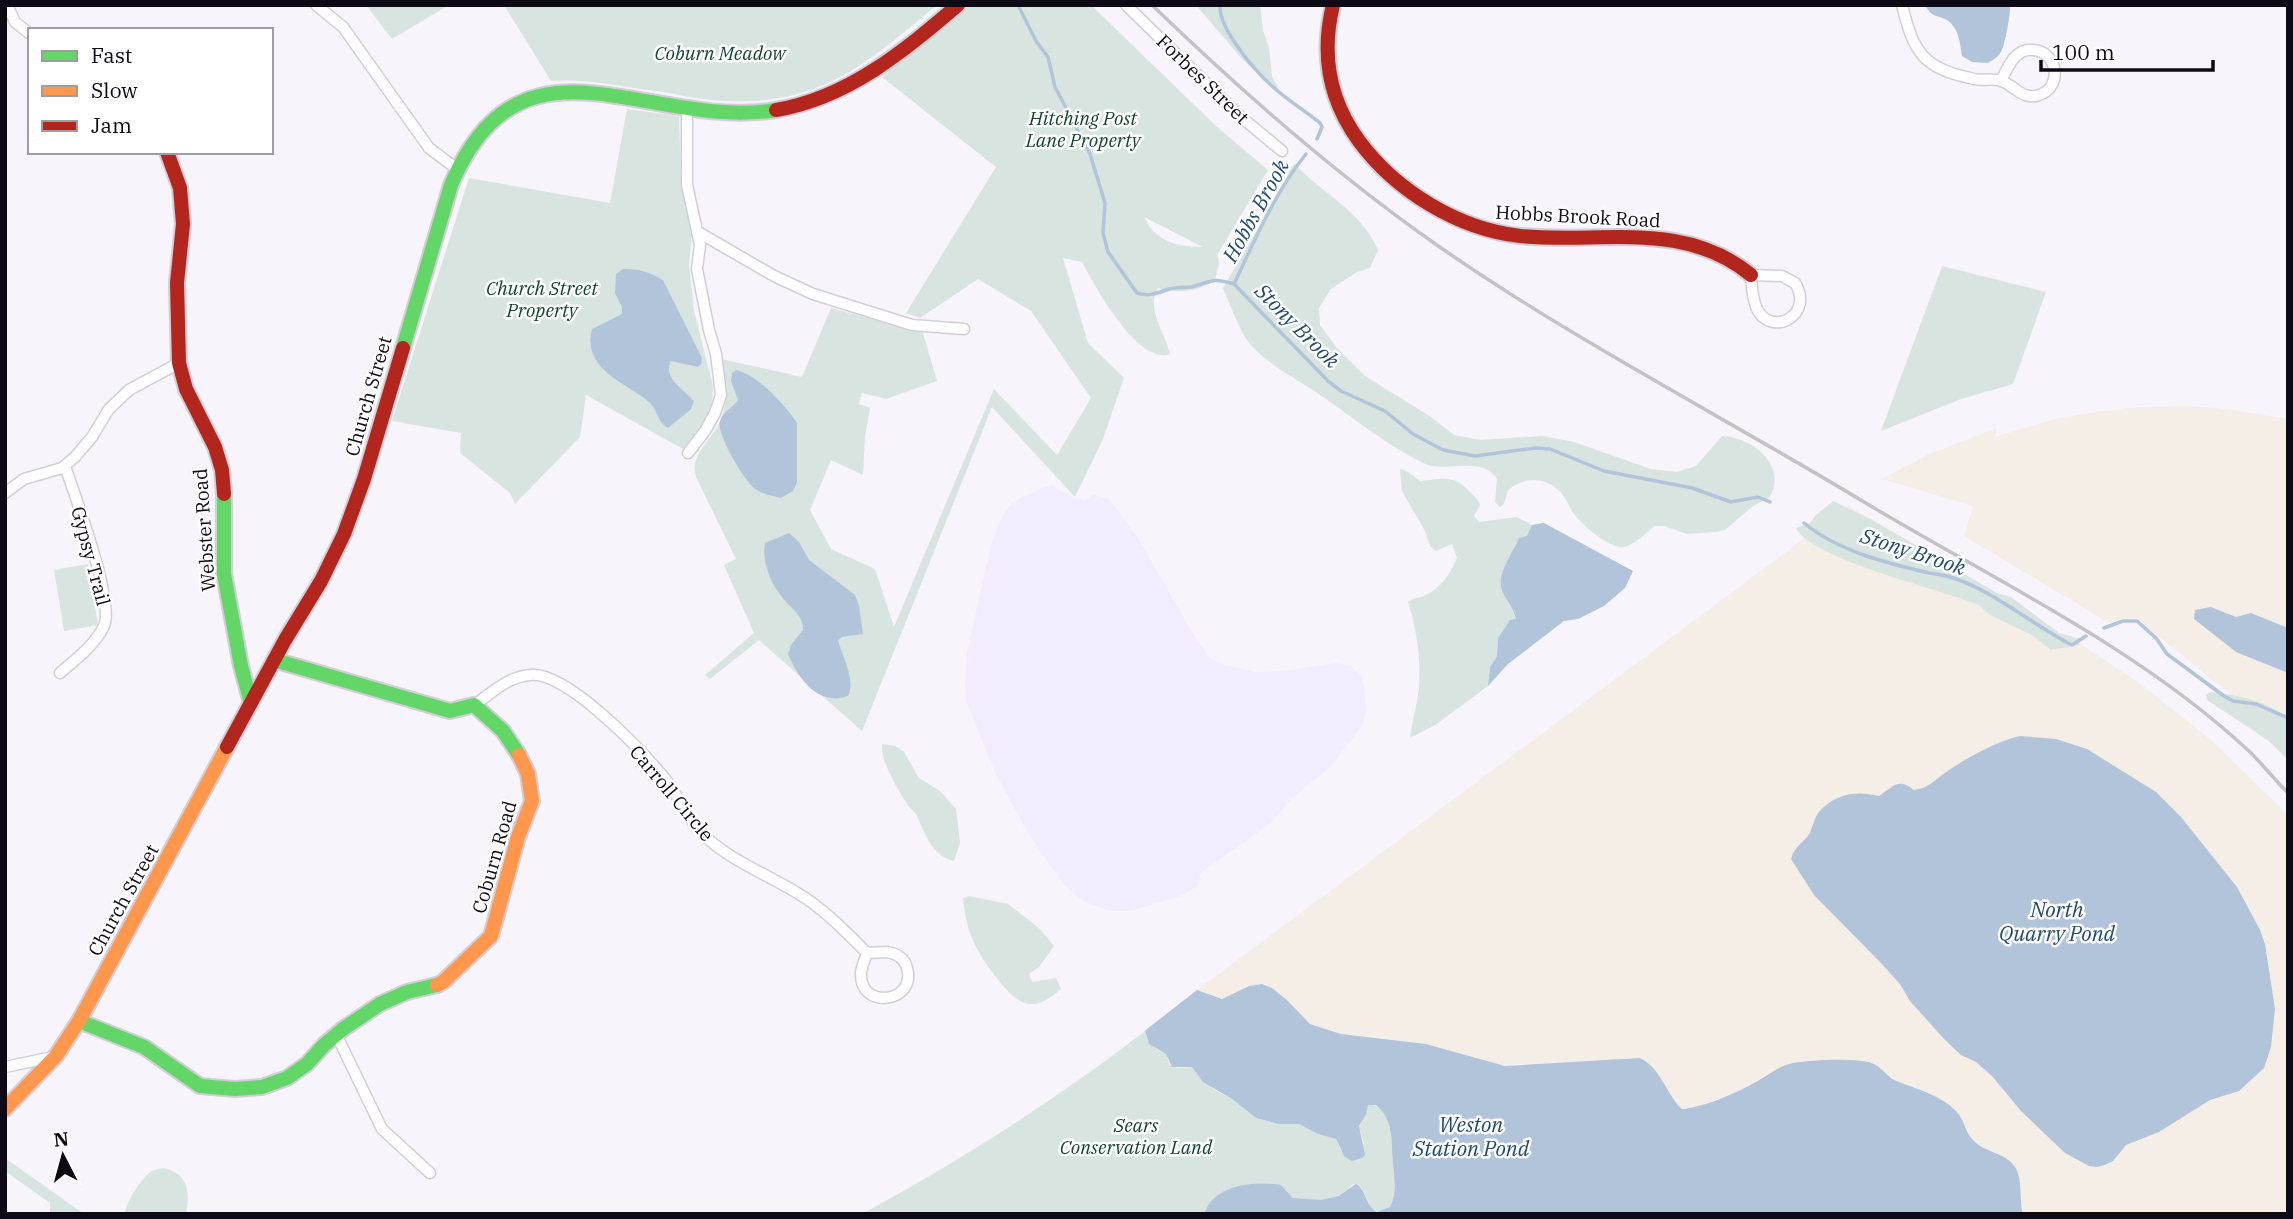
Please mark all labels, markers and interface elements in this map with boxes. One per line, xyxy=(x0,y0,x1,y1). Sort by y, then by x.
legend xyxy=(28,28,273,154)
scale bar xyxy=(2041,28,2212,72)
street label: Forbes Street xyxy=(1152,29,1254,129)
text: 100 m xyxy=(2052,38,2115,66)
text: Fast xyxy=(91,41,132,69)
park label: Coburn Meadow xyxy=(655,41,787,65)
text: Slow xyxy=(91,76,138,104)
park label: Hitching Post Lane Property xyxy=(1025,106,1142,152)
text: Jam xyxy=(91,111,132,139)
water label: Hobbs Brook xyxy=(1215,153,1295,268)
street label: Hobbs Brook Road xyxy=(1495,200,1661,232)
park label: Church Street Property xyxy=(486,276,599,322)
water label: Stony Brook xyxy=(1249,276,1347,374)
street label: Church Street xyxy=(339,333,397,459)
street label: Webster Road xyxy=(188,468,220,592)
street label: Gypsy Trail xyxy=(66,504,116,609)
water label: Stony Brook xyxy=(1856,521,1970,581)
street label: Carroll Circle xyxy=(625,740,719,846)
street label: Coburn Road xyxy=(466,798,522,916)
street label: Church Street xyxy=(82,840,164,960)
water label: North Quarry Pond xyxy=(1999,895,2116,947)
water label: Weston Station Pond xyxy=(1412,1110,1530,1162)
park label: Sears Conservation Land xyxy=(1060,1113,1213,1159)
north arrow xyxy=(28,1121,98,1191)
text: N xyxy=(52,1126,70,1152)

